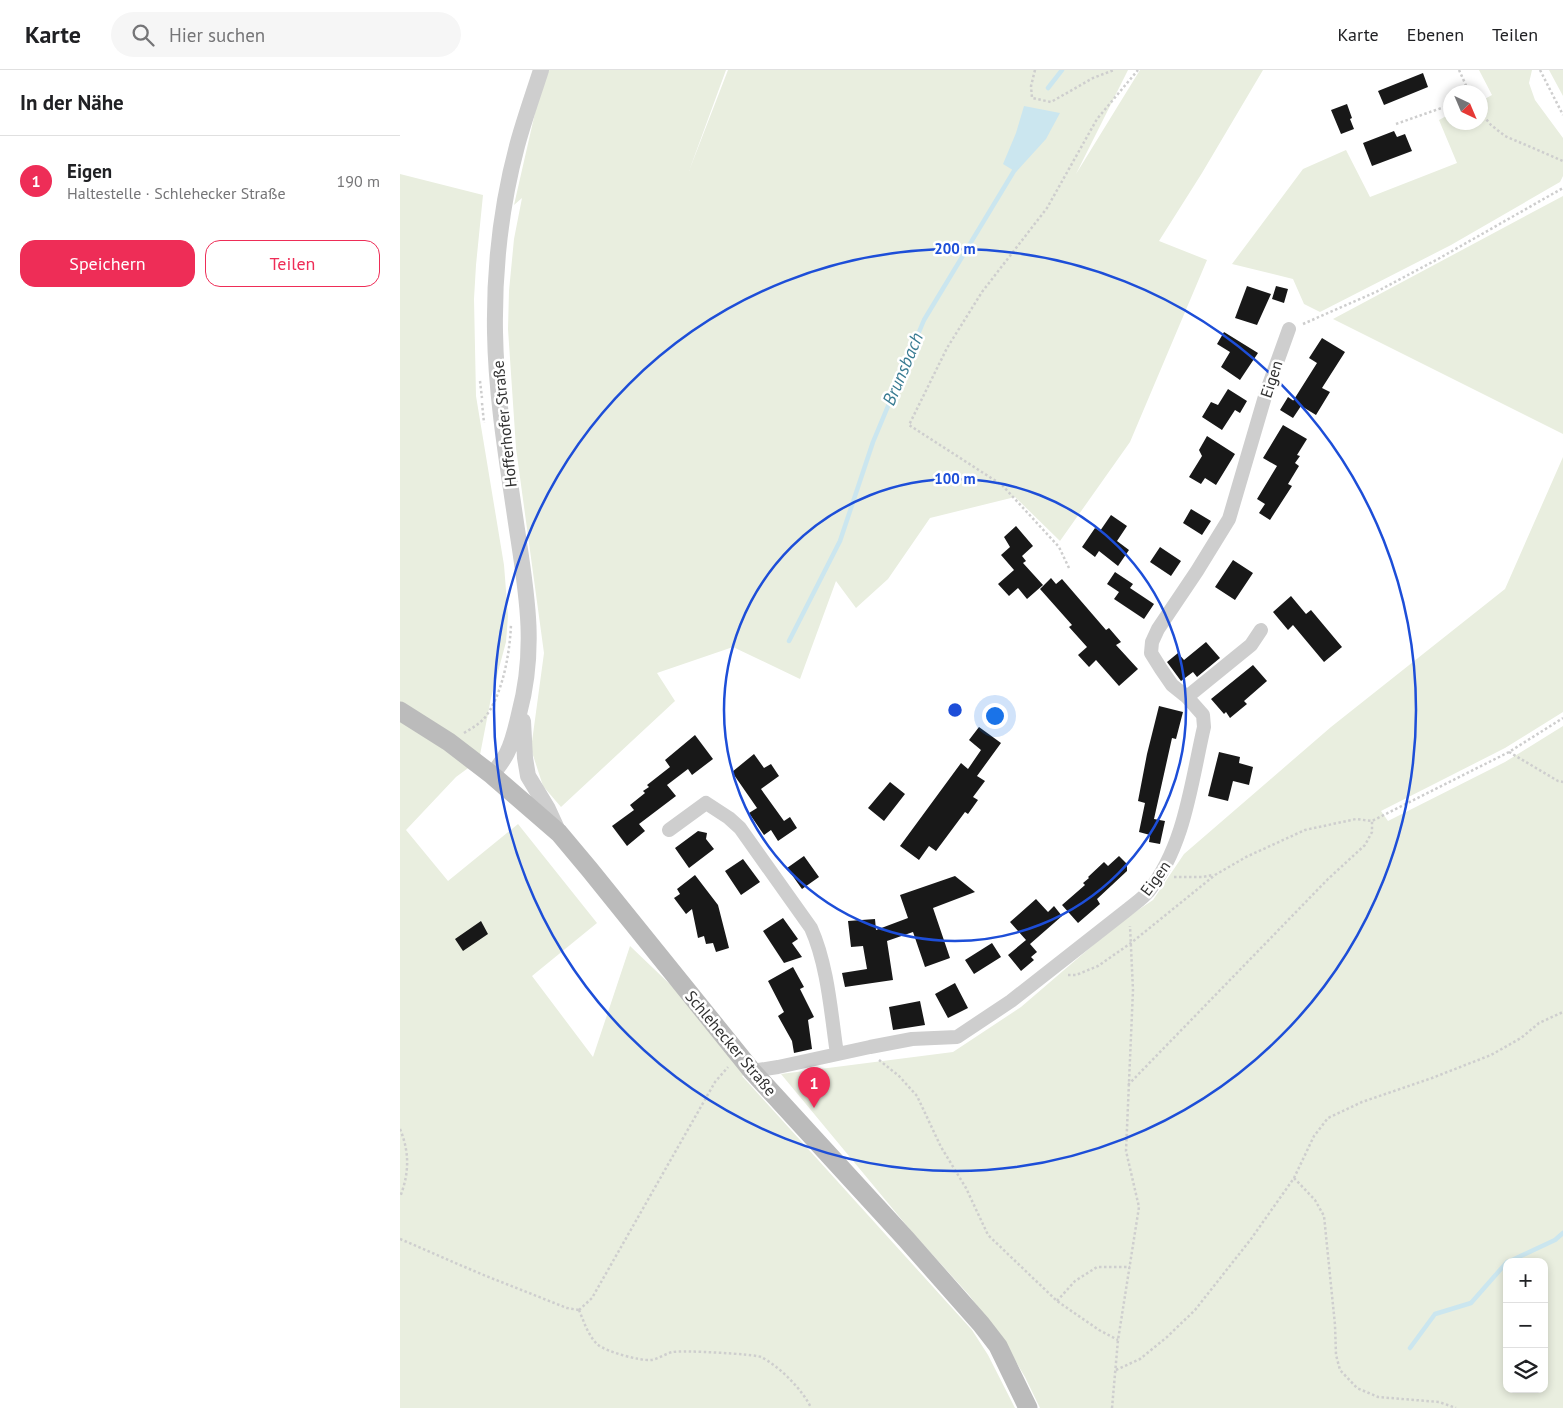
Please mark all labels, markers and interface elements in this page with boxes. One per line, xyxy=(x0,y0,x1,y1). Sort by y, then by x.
search box xyxy=(111,12,461,57)
text: Karte xyxy=(25,19,81,50)
icon: search xyxy=(129,21,157,49)
text: Hier suchen xyxy=(169,23,265,47)
text: Karte xyxy=(1338,23,1379,46)
text: Ebenen xyxy=(1407,23,1464,46)
text: Teilen xyxy=(1492,23,1538,46)
north arrow xyxy=(1443,85,1488,130)
text: In der Nähe xyxy=(20,89,124,116)
text: Eigen xyxy=(67,159,112,183)
text: 1 xyxy=(31,171,41,191)
text: 190 m xyxy=(337,171,380,191)
text: Haltestelle · Schlehecker Straße xyxy=(67,183,286,203)
text: 200 m xyxy=(934,239,976,258)
button: Speichern xyxy=(20,240,195,287)
button: Teilen xyxy=(205,240,380,287)
water label: Brunsbach xyxy=(877,329,928,409)
street label: Eigen xyxy=(1256,358,1286,400)
street label: Hofferhofer Straße xyxy=(487,360,521,488)
text: 100 m xyxy=(934,469,976,488)
centre of rings xyxy=(946,701,964,719)
your location xyxy=(982,703,1008,729)
street label: Eigen xyxy=(1136,857,1174,899)
street label: Schlehecker Straße xyxy=(681,986,781,1100)
pin: 1 xyxy=(798,1067,830,1108)
map controls xyxy=(1503,1258,1548,1393)
button: + xyxy=(1503,1258,1548,1303)
button: − xyxy=(1503,1303,1548,1348)
button: layers xyxy=(1503,1348,1548,1393)

